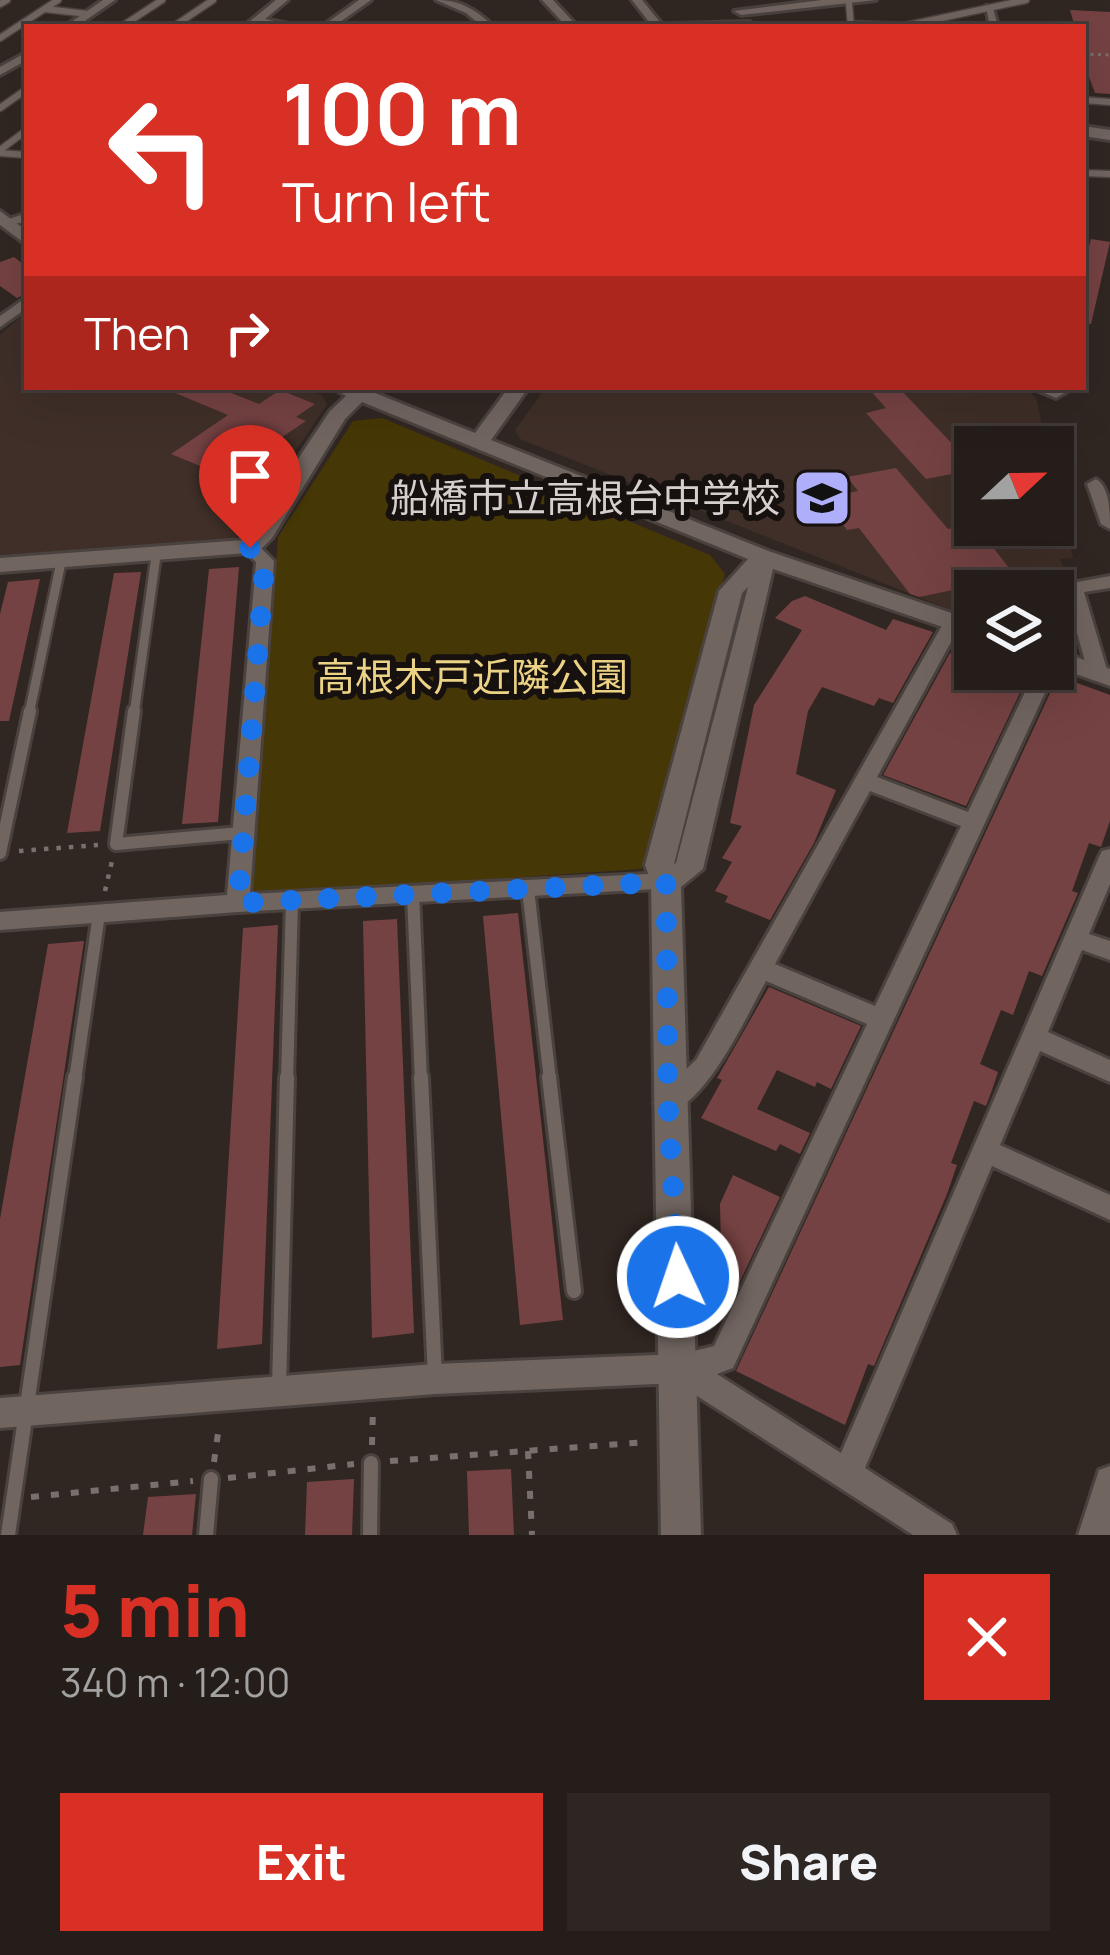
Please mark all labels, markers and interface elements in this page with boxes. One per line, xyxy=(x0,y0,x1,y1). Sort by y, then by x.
text: 100 m xyxy=(282,55,522,170)
icon: left xyxy=(84,72,240,228)
text: Turn left xyxy=(282,164,491,238)
icon: right xyxy=(214,300,280,366)
text: Then xyxy=(84,302,190,364)
pin xyxy=(199,425,301,548)
north arrow xyxy=(954,426,1074,546)
map controls xyxy=(954,426,1074,690)
icon: arrive xyxy=(217,443,283,509)
school or university icon: 船橋市立高根台中学校 xyxy=(791,467,853,529)
place label: 船橋市立高根台中学校 xyxy=(390,470,780,524)
button: layers xyxy=(954,570,1074,690)
park label: 高根木戸近隣公園 xyxy=(316,649,628,703)
position arrow xyxy=(615,1214,741,1340)
text: 5 min xyxy=(60,1560,250,1659)
button: close xyxy=(924,1574,1050,1700)
text: 340 m · 12:00 xyxy=(60,1655,290,1709)
button: Exit xyxy=(60,1793,543,1931)
button: Share xyxy=(567,1793,1050,1931)

